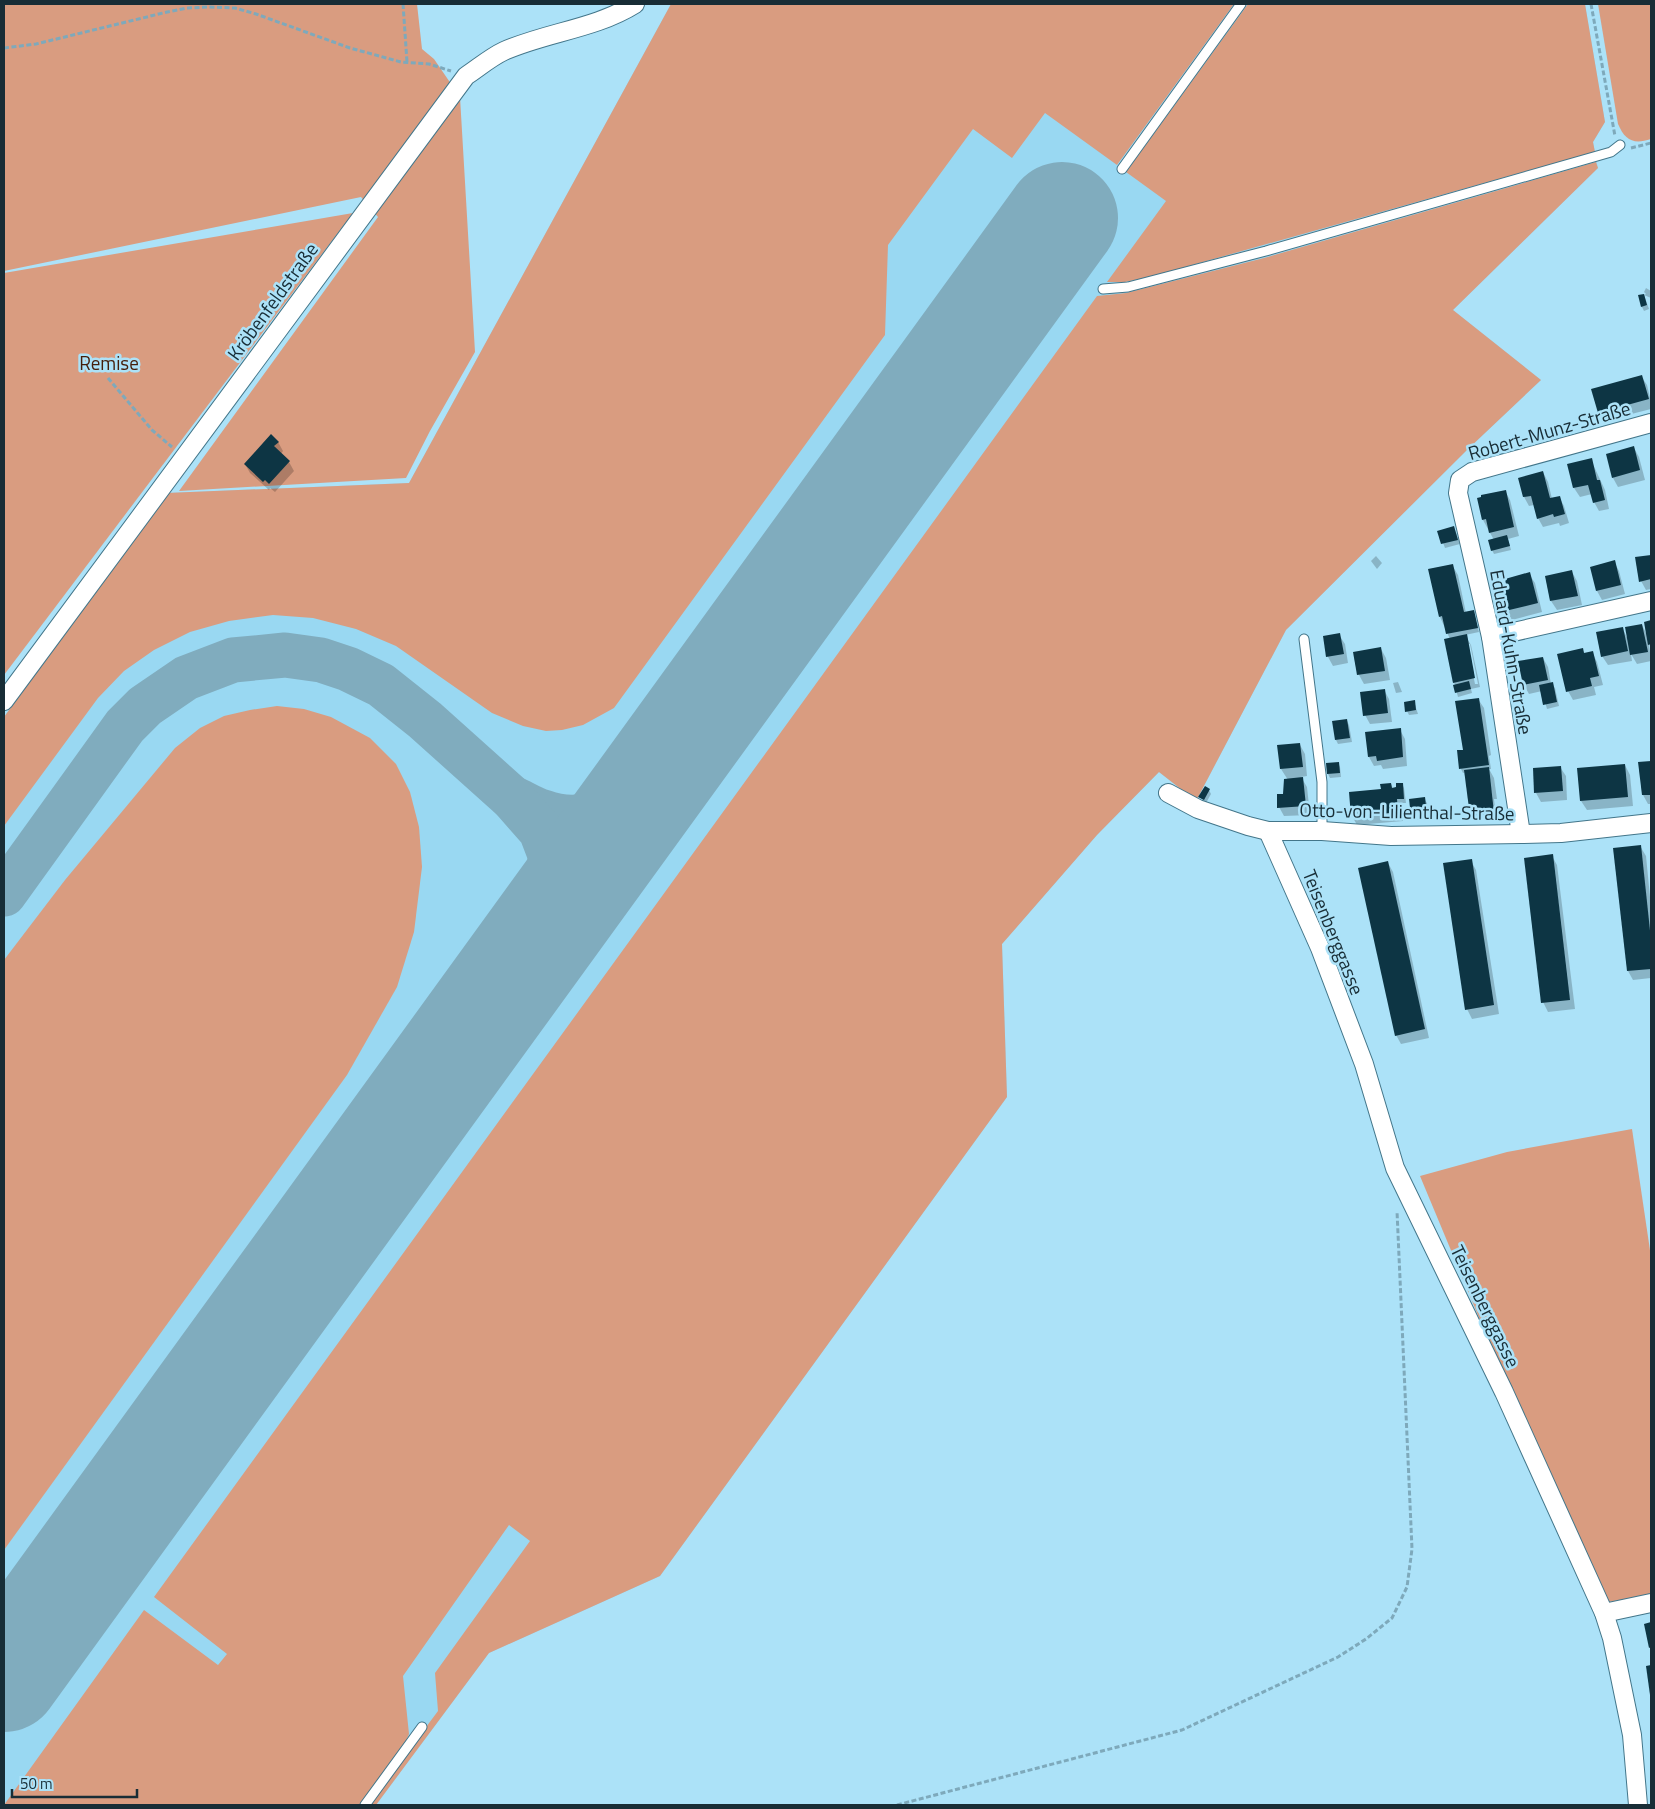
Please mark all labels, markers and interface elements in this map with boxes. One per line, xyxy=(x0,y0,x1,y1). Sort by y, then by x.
street label: Kröbenfeldstraße xyxy=(219,236,325,366)
park label: Remise xyxy=(79,348,139,377)
street label: Robert-Munz-Straße xyxy=(1464,393,1634,467)
street label: Eduard-Kuhn-Straße xyxy=(1483,567,1541,737)
street label: Otto-von-Lilienthal-Straße xyxy=(1299,795,1515,827)
street label: Teisenberggasse xyxy=(1296,865,1372,999)
street label: Teisenberggasse xyxy=(1444,1240,1528,1372)
scale bar xyxy=(12,1766,138,1798)
text: 50 m xyxy=(20,1772,53,1795)

